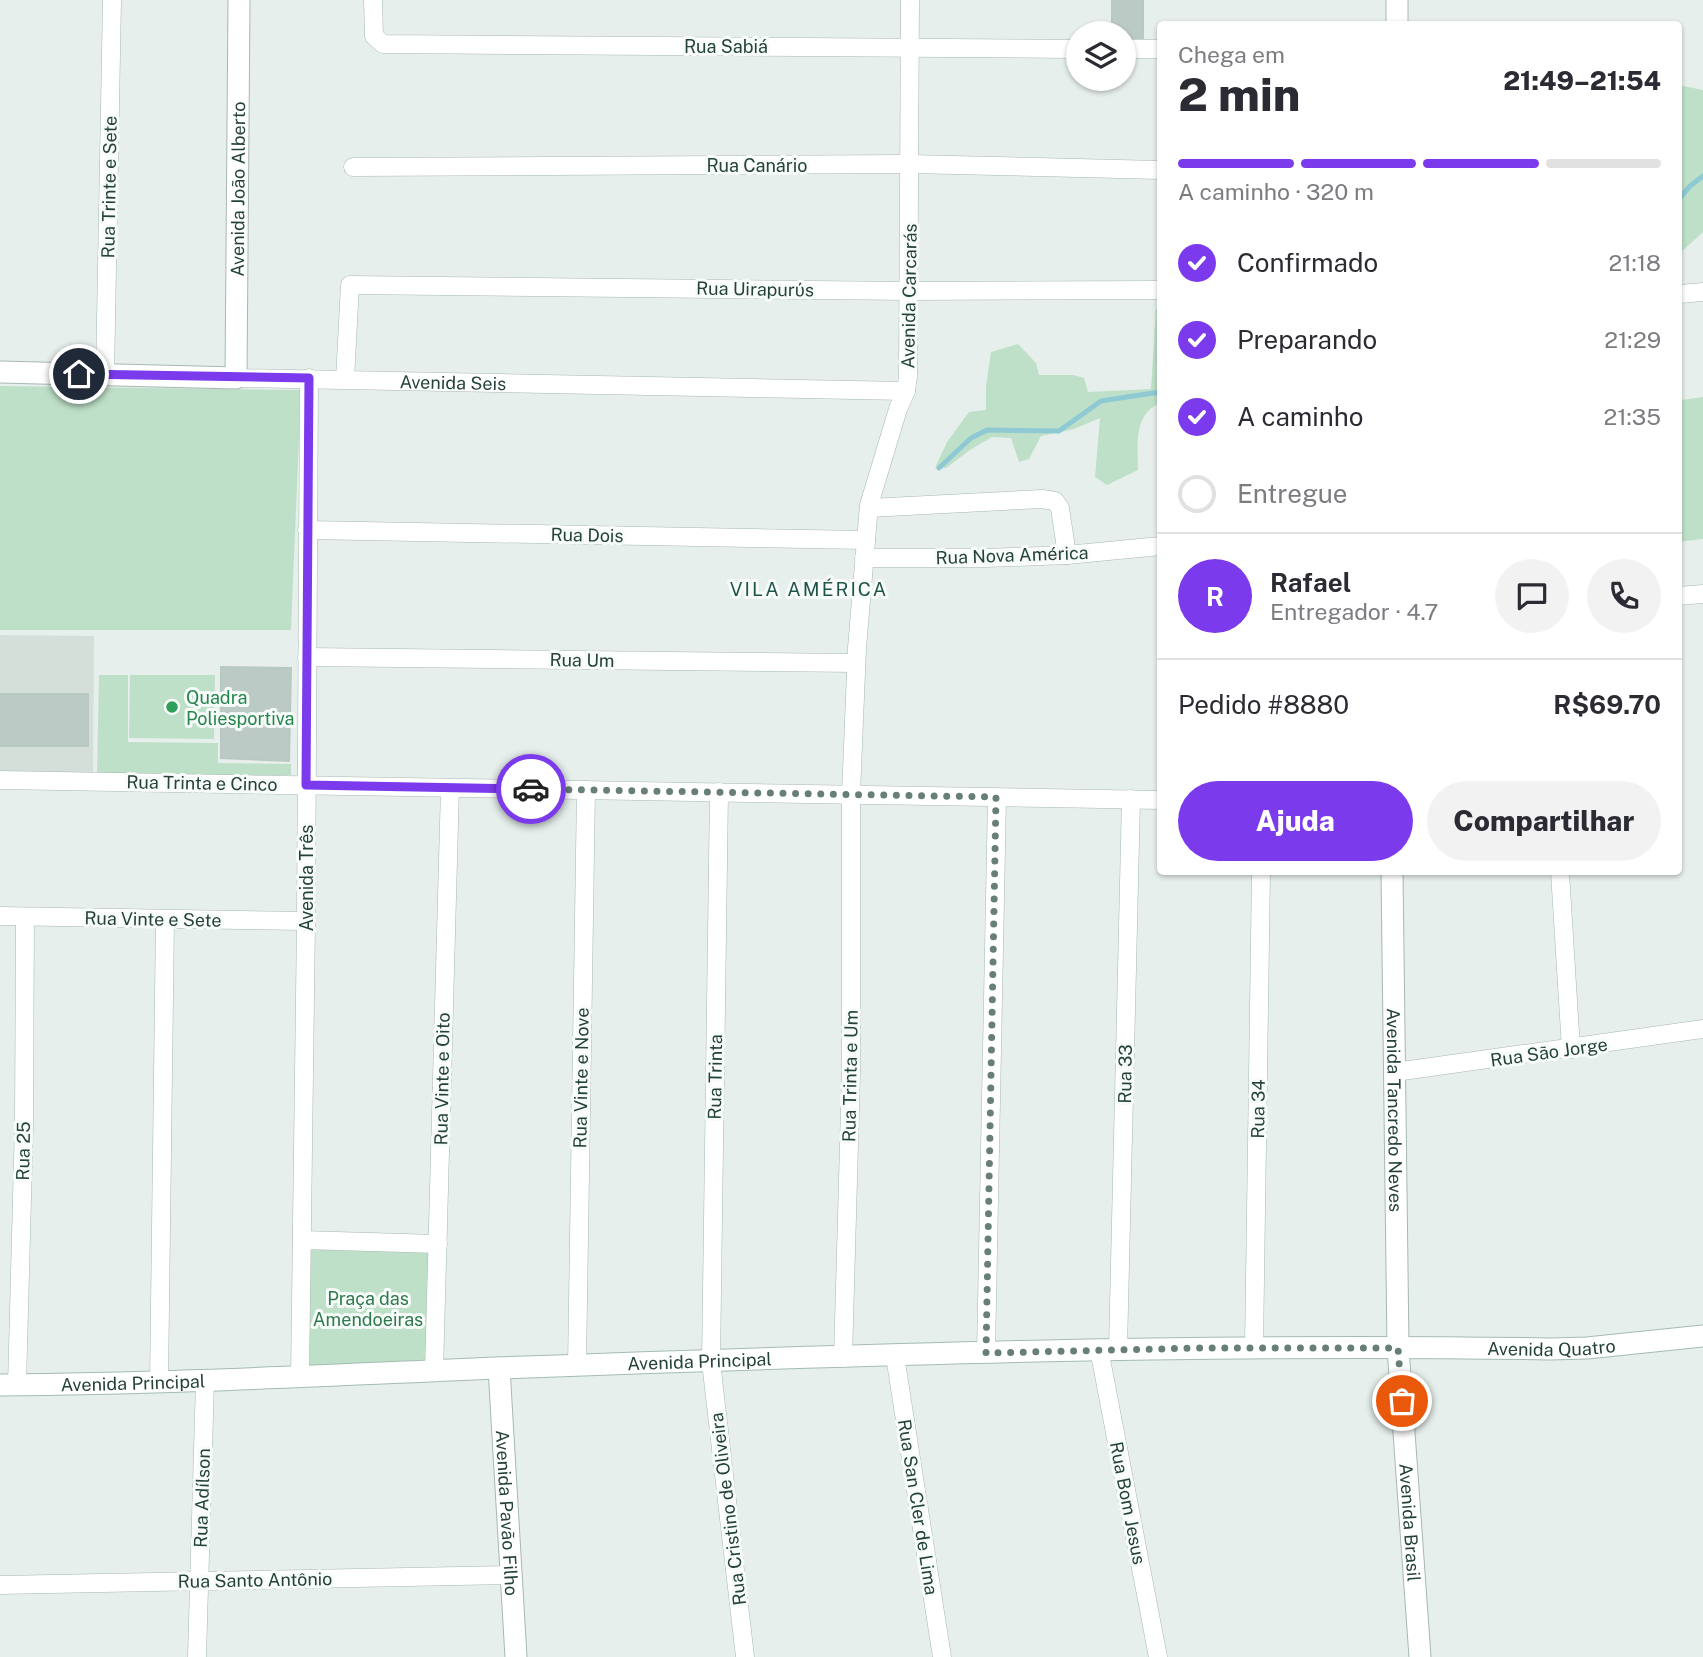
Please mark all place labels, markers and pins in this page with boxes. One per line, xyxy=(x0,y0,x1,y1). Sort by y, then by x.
pin xyxy=(49,344,109,404)
place label: Quadra Poliesportiva xyxy=(186,687,295,729)
marker: Quadra Poliesportiva xyxy=(164,699,180,715)
pin xyxy=(1372,1371,1432,1431)

